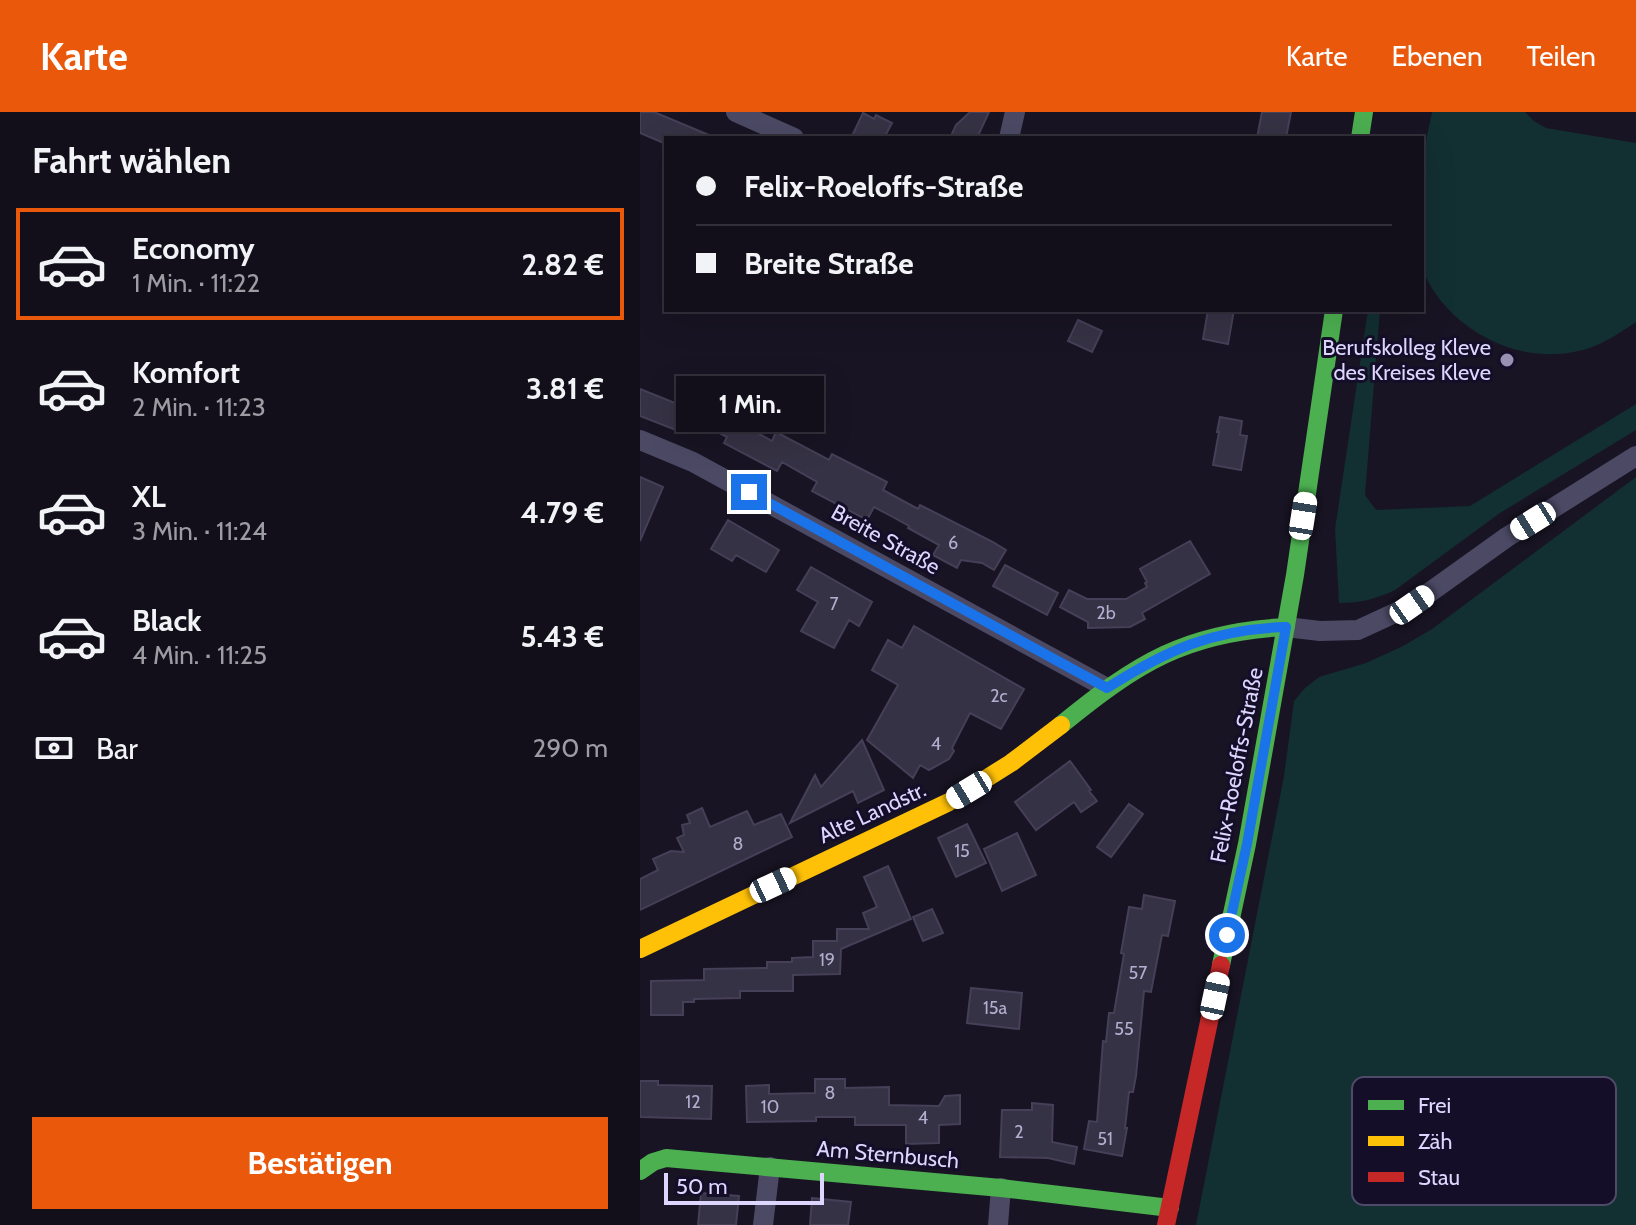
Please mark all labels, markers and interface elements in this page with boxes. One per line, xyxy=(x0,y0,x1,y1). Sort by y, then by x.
text: Karte xyxy=(40,33,128,80)
text: Karte xyxy=(1286,39,1348,73)
text: Ebenen xyxy=(1392,39,1483,73)
text: Teilen xyxy=(1527,39,1596,73)
text: Fahrt wählen xyxy=(32,138,231,182)
text: Felix-Roeloffs-Straße xyxy=(744,168,1023,205)
icon: car xyxy=(36,228,108,300)
text: Economy xyxy=(132,230,255,267)
text: Breite Straße xyxy=(744,245,914,282)
text: 2.82 € xyxy=(521,246,604,283)
text: 1 Min. · 11:22 xyxy=(132,267,260,299)
place label: Berufskolleg Kleve des Kreises Kleve xyxy=(1322,334,1491,386)
marker: Berufskolleg Kleve des Kreises Kleve xyxy=(1498,351,1516,369)
icon: car xyxy=(36,352,108,424)
text: Komfort xyxy=(132,354,240,391)
text: 3.81 € xyxy=(526,370,604,407)
callout: 1 Min. xyxy=(675,376,823,432)
text: 1 Min. xyxy=(718,388,782,420)
text: 2 Min. · 11:23 xyxy=(132,391,266,423)
route end xyxy=(731,474,767,510)
icon: car xyxy=(36,476,108,548)
text: XL xyxy=(132,478,166,515)
car xyxy=(1287,490,1319,542)
text: 4.79 € xyxy=(521,494,604,531)
street label: Breite Straße xyxy=(827,498,945,580)
car xyxy=(1506,498,1560,544)
text: 3 Min. · 11:24 xyxy=(132,515,267,547)
house number: 6 xyxy=(948,532,958,554)
car xyxy=(1385,581,1439,629)
house number: 7 xyxy=(829,593,839,615)
icon: car xyxy=(36,600,108,672)
text: Black xyxy=(132,602,202,639)
house number: 2b xyxy=(1096,602,1116,624)
text: 5.43 € xyxy=(520,618,604,655)
text: 4 Min. · 11:25 xyxy=(132,639,267,671)
street label: Felix-Roeloffs-Straße xyxy=(1204,665,1269,865)
house number: 2c xyxy=(990,685,1008,707)
icon: cash xyxy=(32,726,76,770)
text: Bar xyxy=(96,730,138,767)
text: 290 m xyxy=(533,732,608,764)
house number: 4 xyxy=(931,733,941,755)
car xyxy=(942,767,996,813)
street label: Alte Landstr. xyxy=(814,776,930,849)
house number: 8 xyxy=(733,833,743,855)
house number: 15 xyxy=(954,840,970,862)
car xyxy=(746,864,800,906)
route start xyxy=(1209,917,1245,953)
house number: 19 xyxy=(819,949,835,971)
house number: 57 xyxy=(1129,962,1147,984)
car xyxy=(1198,970,1232,1022)
house number: 15a xyxy=(983,997,1007,1019)
house number: 55 xyxy=(1114,1018,1134,1040)
legend xyxy=(1352,1077,1616,1205)
house number: 8 xyxy=(825,1082,835,1104)
house number: 12 xyxy=(685,1091,701,1113)
text: Frei xyxy=(1418,1092,1451,1119)
house number: 10 xyxy=(761,1096,779,1118)
house number: 4 xyxy=(918,1107,928,1129)
button: Bestätigen xyxy=(32,1117,608,1209)
house number: 2 xyxy=(1014,1121,1024,1143)
house number: 51 xyxy=(1097,1128,1113,1150)
text: Zäh xyxy=(1418,1128,1452,1155)
street label: Am Sternbusch xyxy=(816,1135,960,1174)
text: Stau xyxy=(1418,1164,1460,1191)
scale bar xyxy=(664,1169,824,1205)
text: 50 m xyxy=(676,1173,728,1200)

